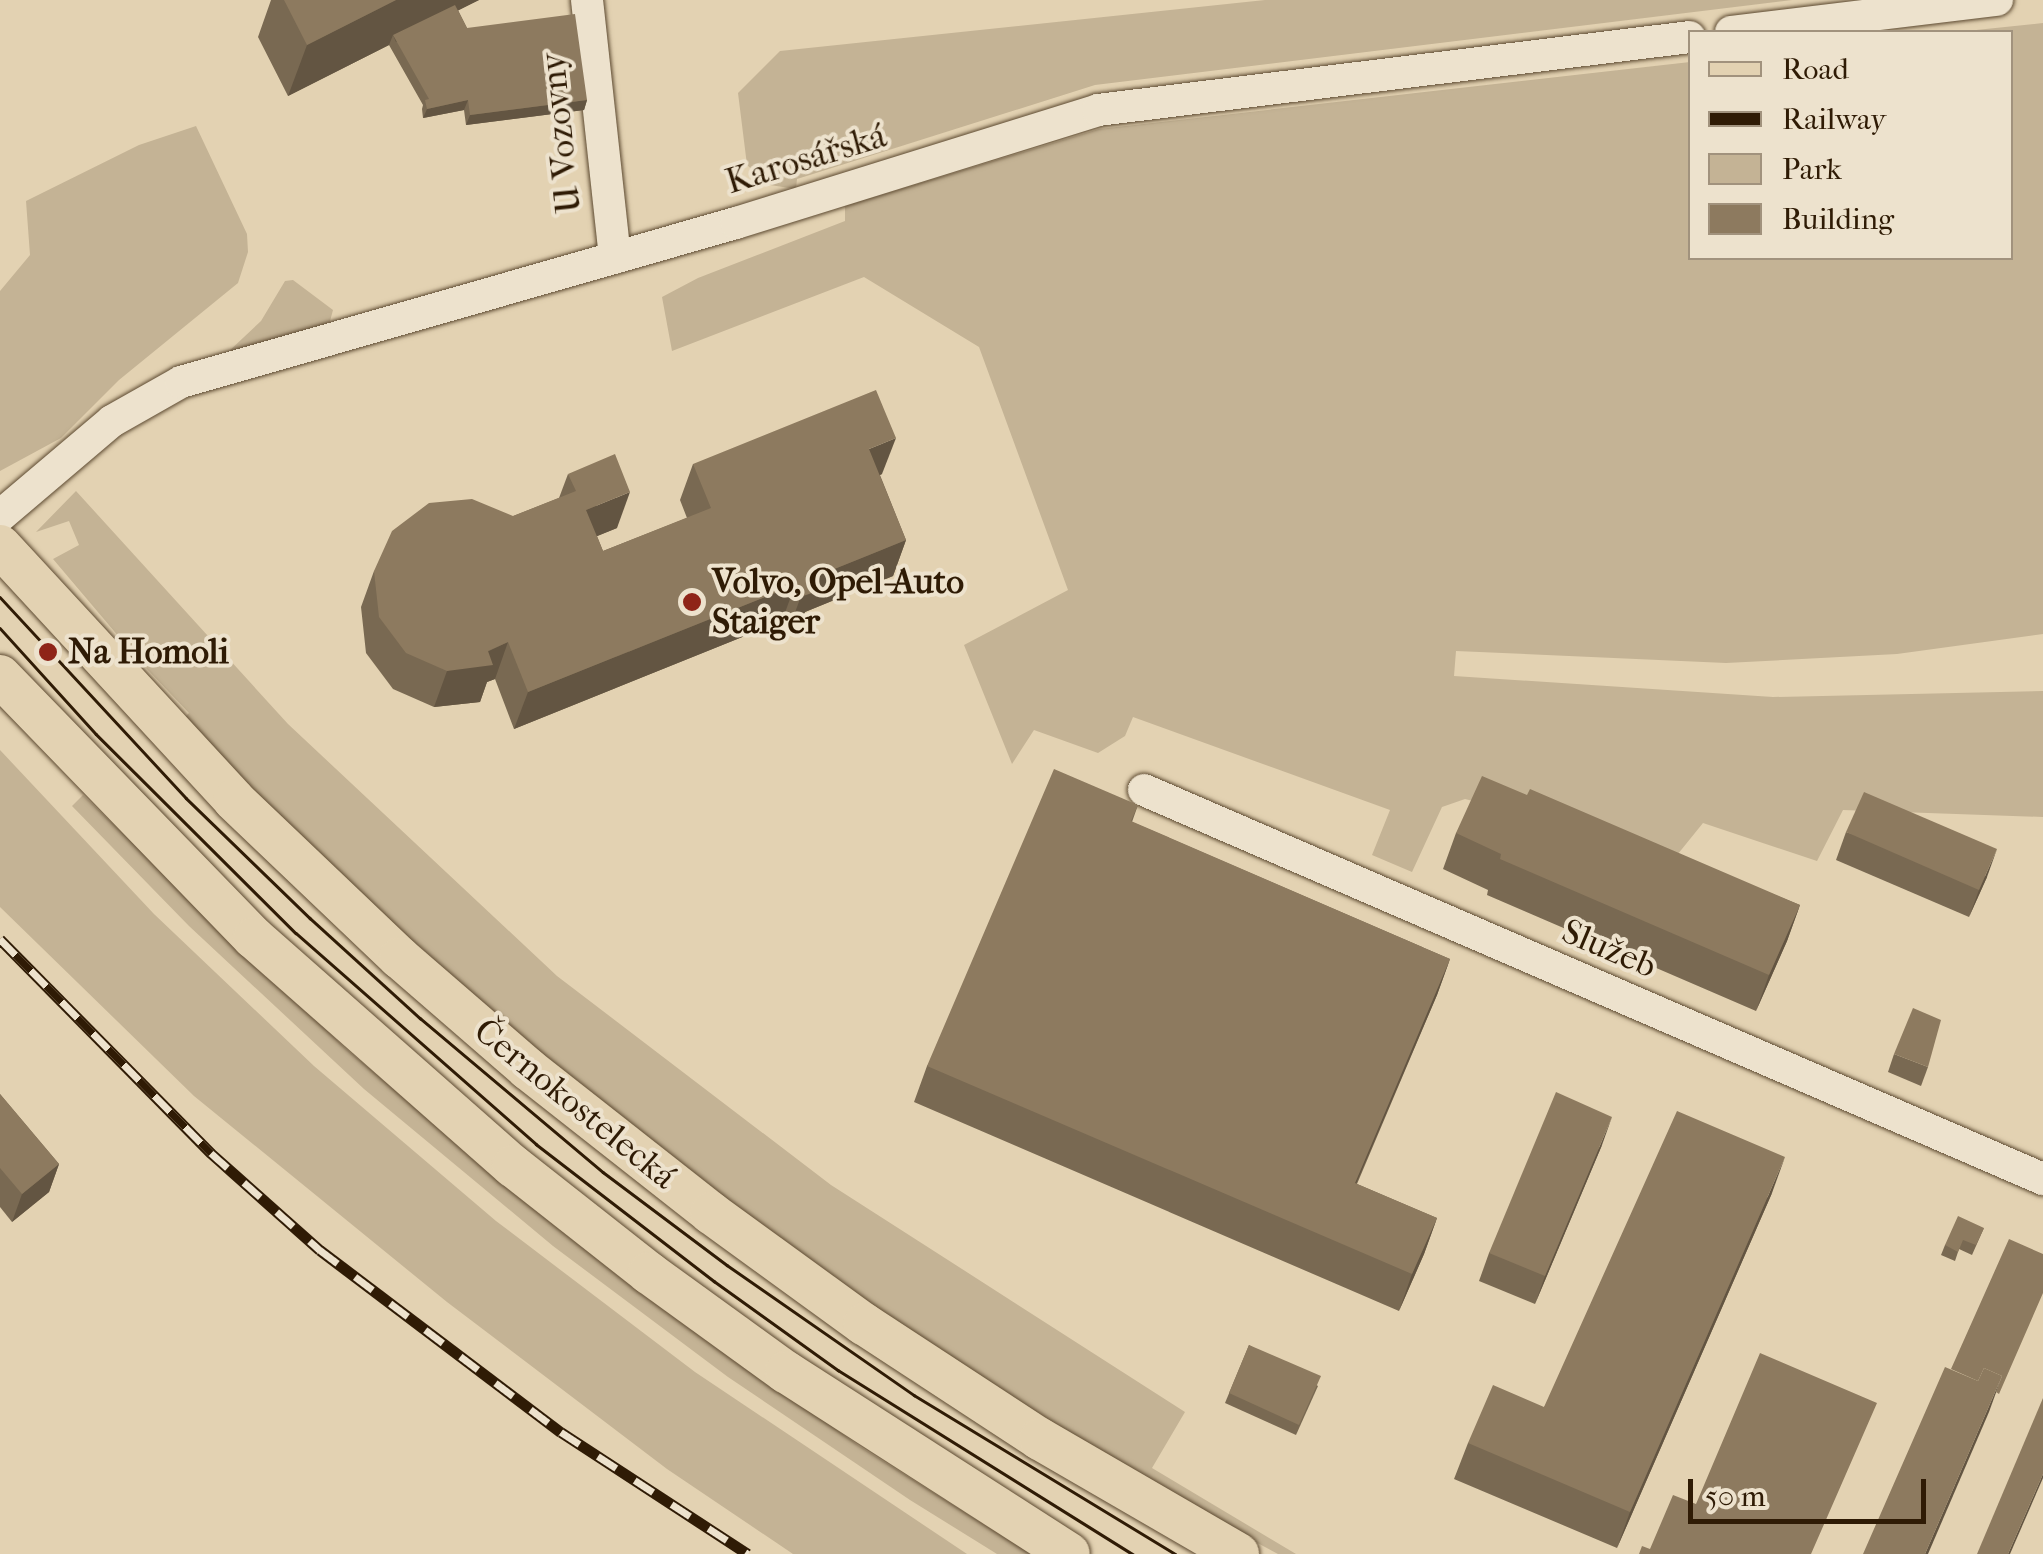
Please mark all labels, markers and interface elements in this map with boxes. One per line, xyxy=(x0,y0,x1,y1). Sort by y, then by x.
legend xyxy=(1688,30,2013,260)
street label: U Vozovny xyxy=(532,51,590,215)
text: Road xyxy=(1782,52,1849,87)
text: Railway xyxy=(1782,102,1886,137)
street label: Karosářská xyxy=(721,115,891,203)
text: Park xyxy=(1782,152,1842,187)
text: Building xyxy=(1782,202,1894,237)
place label: Volvo, Opel-Auto Staiger xyxy=(712,561,964,643)
marker: Volvo, Opel-Auto Staiger xyxy=(681,591,703,613)
place label: Na Homoli xyxy=(68,631,229,673)
marker: Na Homoli xyxy=(37,641,59,663)
street label: Služeb xyxy=(1555,910,1663,988)
street label: Černokostelecká xyxy=(466,1010,684,1198)
scale bar xyxy=(1693,1459,1930,1521)
text: 50 m xyxy=(1705,1479,1766,1514)

